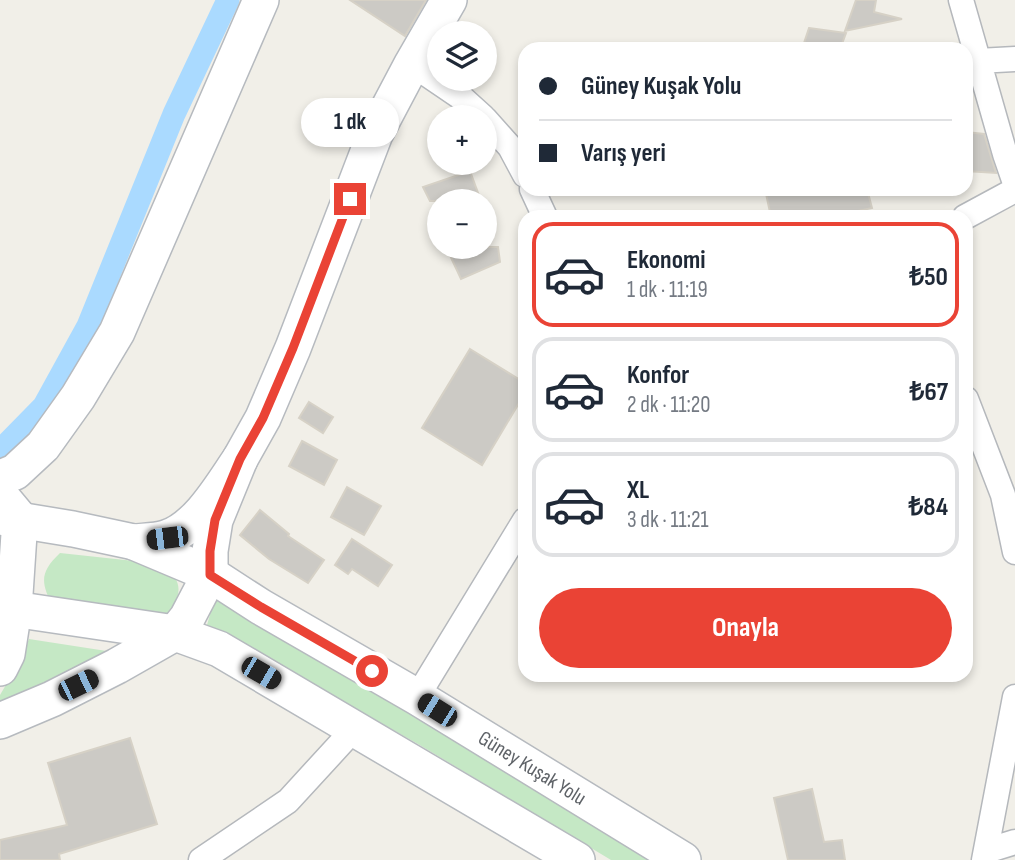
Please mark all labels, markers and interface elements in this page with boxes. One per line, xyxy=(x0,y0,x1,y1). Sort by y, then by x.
map controls xyxy=(427,21,497,259)
button: layers xyxy=(427,21,497,91)
text: Güney Kuşak Yolu xyxy=(581,71,741,102)
callout: 1 dk xyxy=(301,97,399,146)
button: + xyxy=(427,105,497,175)
text: 1 dk xyxy=(334,108,366,136)
text: Varış yeri xyxy=(581,138,666,169)
route end xyxy=(334,183,366,215)
button: − xyxy=(427,189,497,259)
icon: car xyxy=(543,243,606,306)
text: Ekonomi xyxy=(627,245,706,276)
text: ₺50 xyxy=(909,262,948,293)
text: 1 dk · 11:19 xyxy=(627,276,708,304)
icon: car xyxy=(543,358,606,421)
text: Konfor xyxy=(627,360,689,391)
text: ₺67 xyxy=(910,377,948,408)
text: 2 dk · 11:20 xyxy=(627,391,711,419)
icon: car xyxy=(543,473,606,536)
text: XL xyxy=(627,475,649,506)
text: ₺84 xyxy=(908,492,948,523)
text: 3 dk · 11:21 xyxy=(627,506,709,534)
car xyxy=(145,525,190,551)
button: Onayla xyxy=(539,588,952,668)
car xyxy=(238,653,285,693)
route start xyxy=(356,655,388,687)
car xyxy=(55,666,102,704)
car xyxy=(414,690,461,730)
street label: Güney Kuşak Yolu xyxy=(474,725,591,810)

